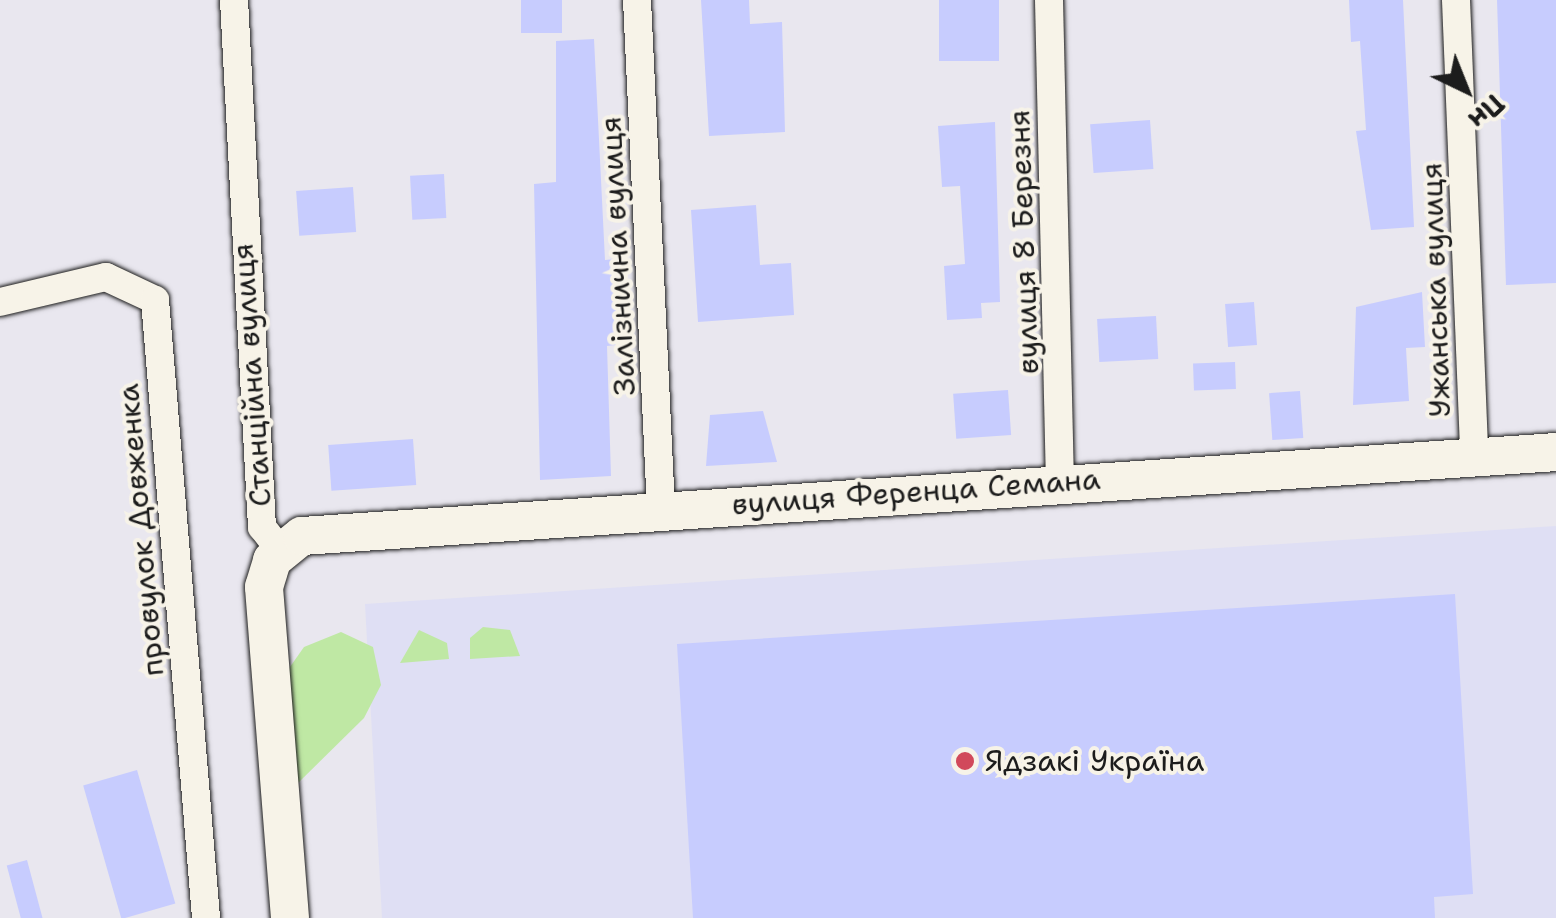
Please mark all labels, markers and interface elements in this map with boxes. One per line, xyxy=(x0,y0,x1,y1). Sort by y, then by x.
north arrow xyxy=(1416,40,1516,140)
text: Пн xyxy=(1460,85,1513,138)
street label: вулиця 8 Березня xyxy=(1001,109,1047,375)
street label: Залізнична вулиця xyxy=(593,115,643,397)
street label: Ужанська вулиця xyxy=(1414,162,1458,418)
street label: Станційна вулиця xyxy=(225,242,279,508)
street label: провулок Довженка xyxy=(110,382,172,678)
street label: вулиця Ференца Семана xyxy=(731,461,1101,523)
place label: Ядзакі Україна xyxy=(985,743,1204,779)
marker: Ядзакі Україна xyxy=(954,750,976,772)

